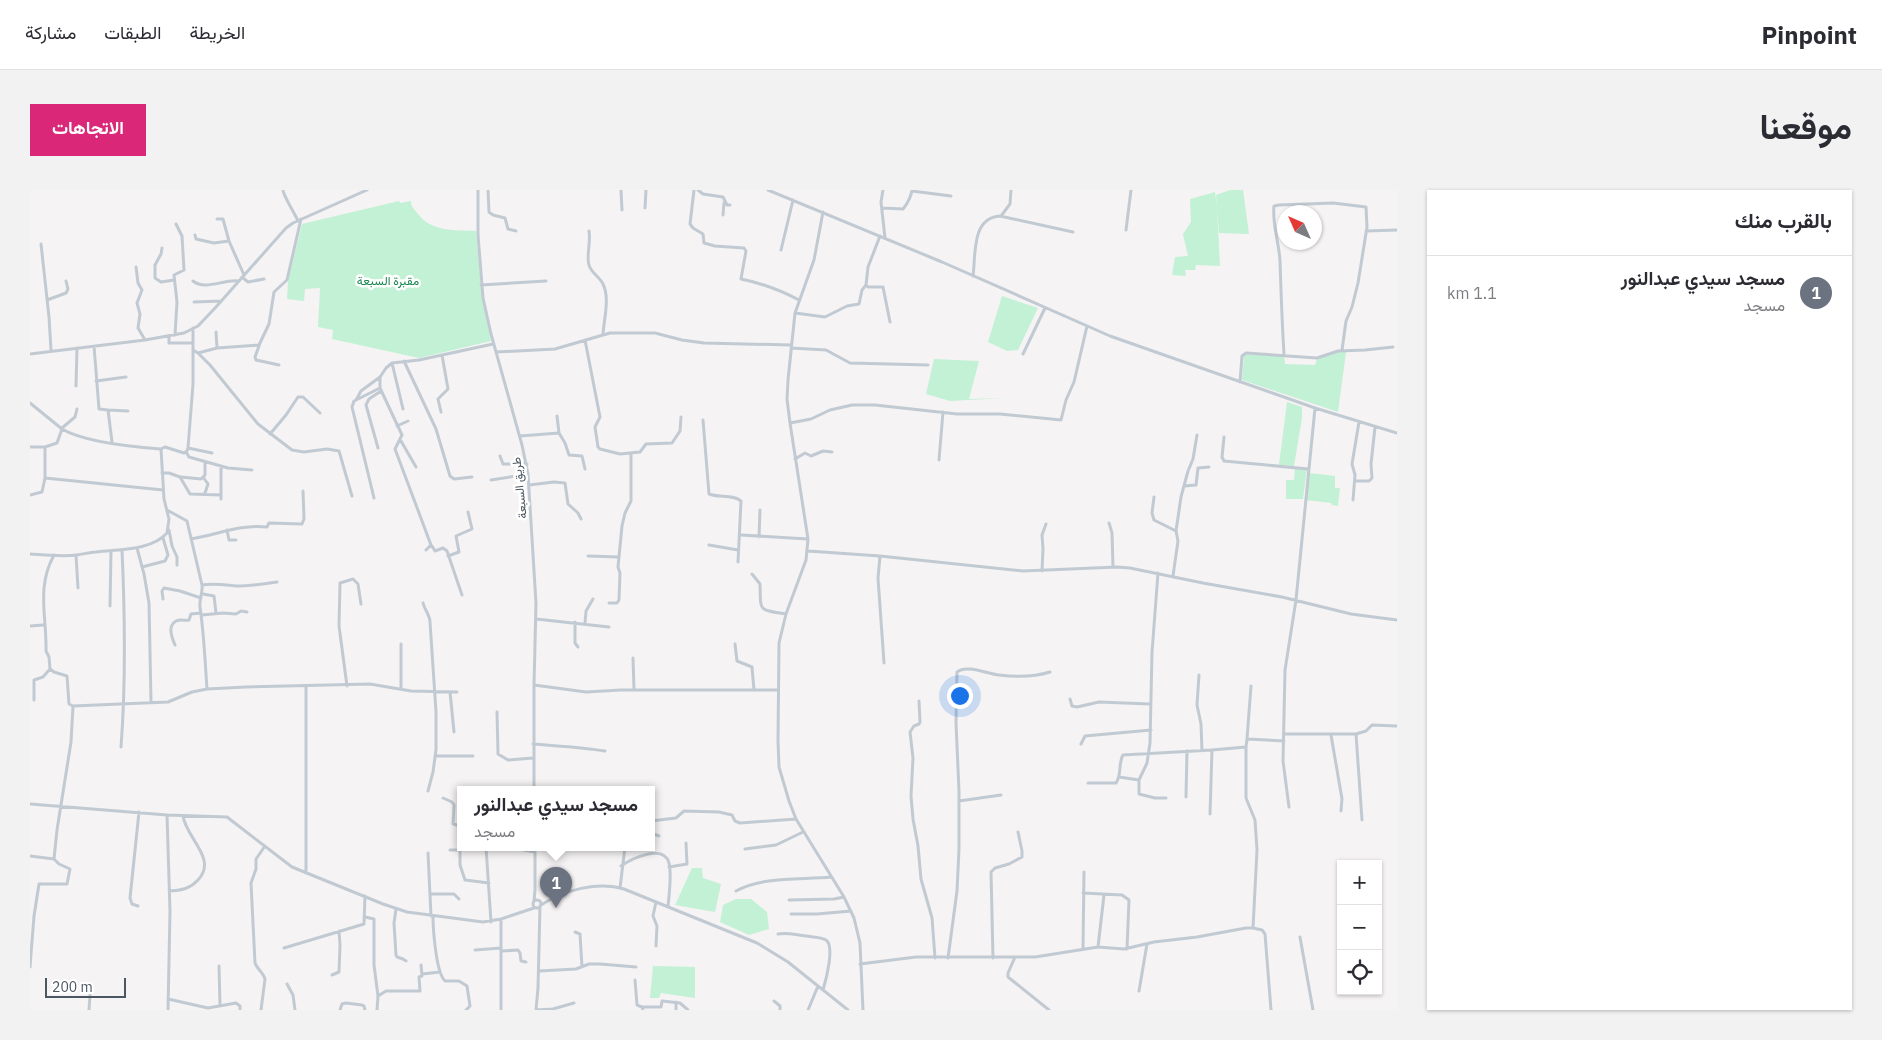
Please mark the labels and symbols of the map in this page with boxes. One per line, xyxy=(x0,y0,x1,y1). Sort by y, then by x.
north arrow xyxy=(1277,205,1322,250)
park label: مقبرة السبعة xyxy=(357,273,419,289)
street label: طريق السبعة xyxy=(508,456,531,520)
your location xyxy=(947,683,973,709)
pin: 1 xyxy=(540,867,572,908)
scale bar xyxy=(45,975,126,998)

